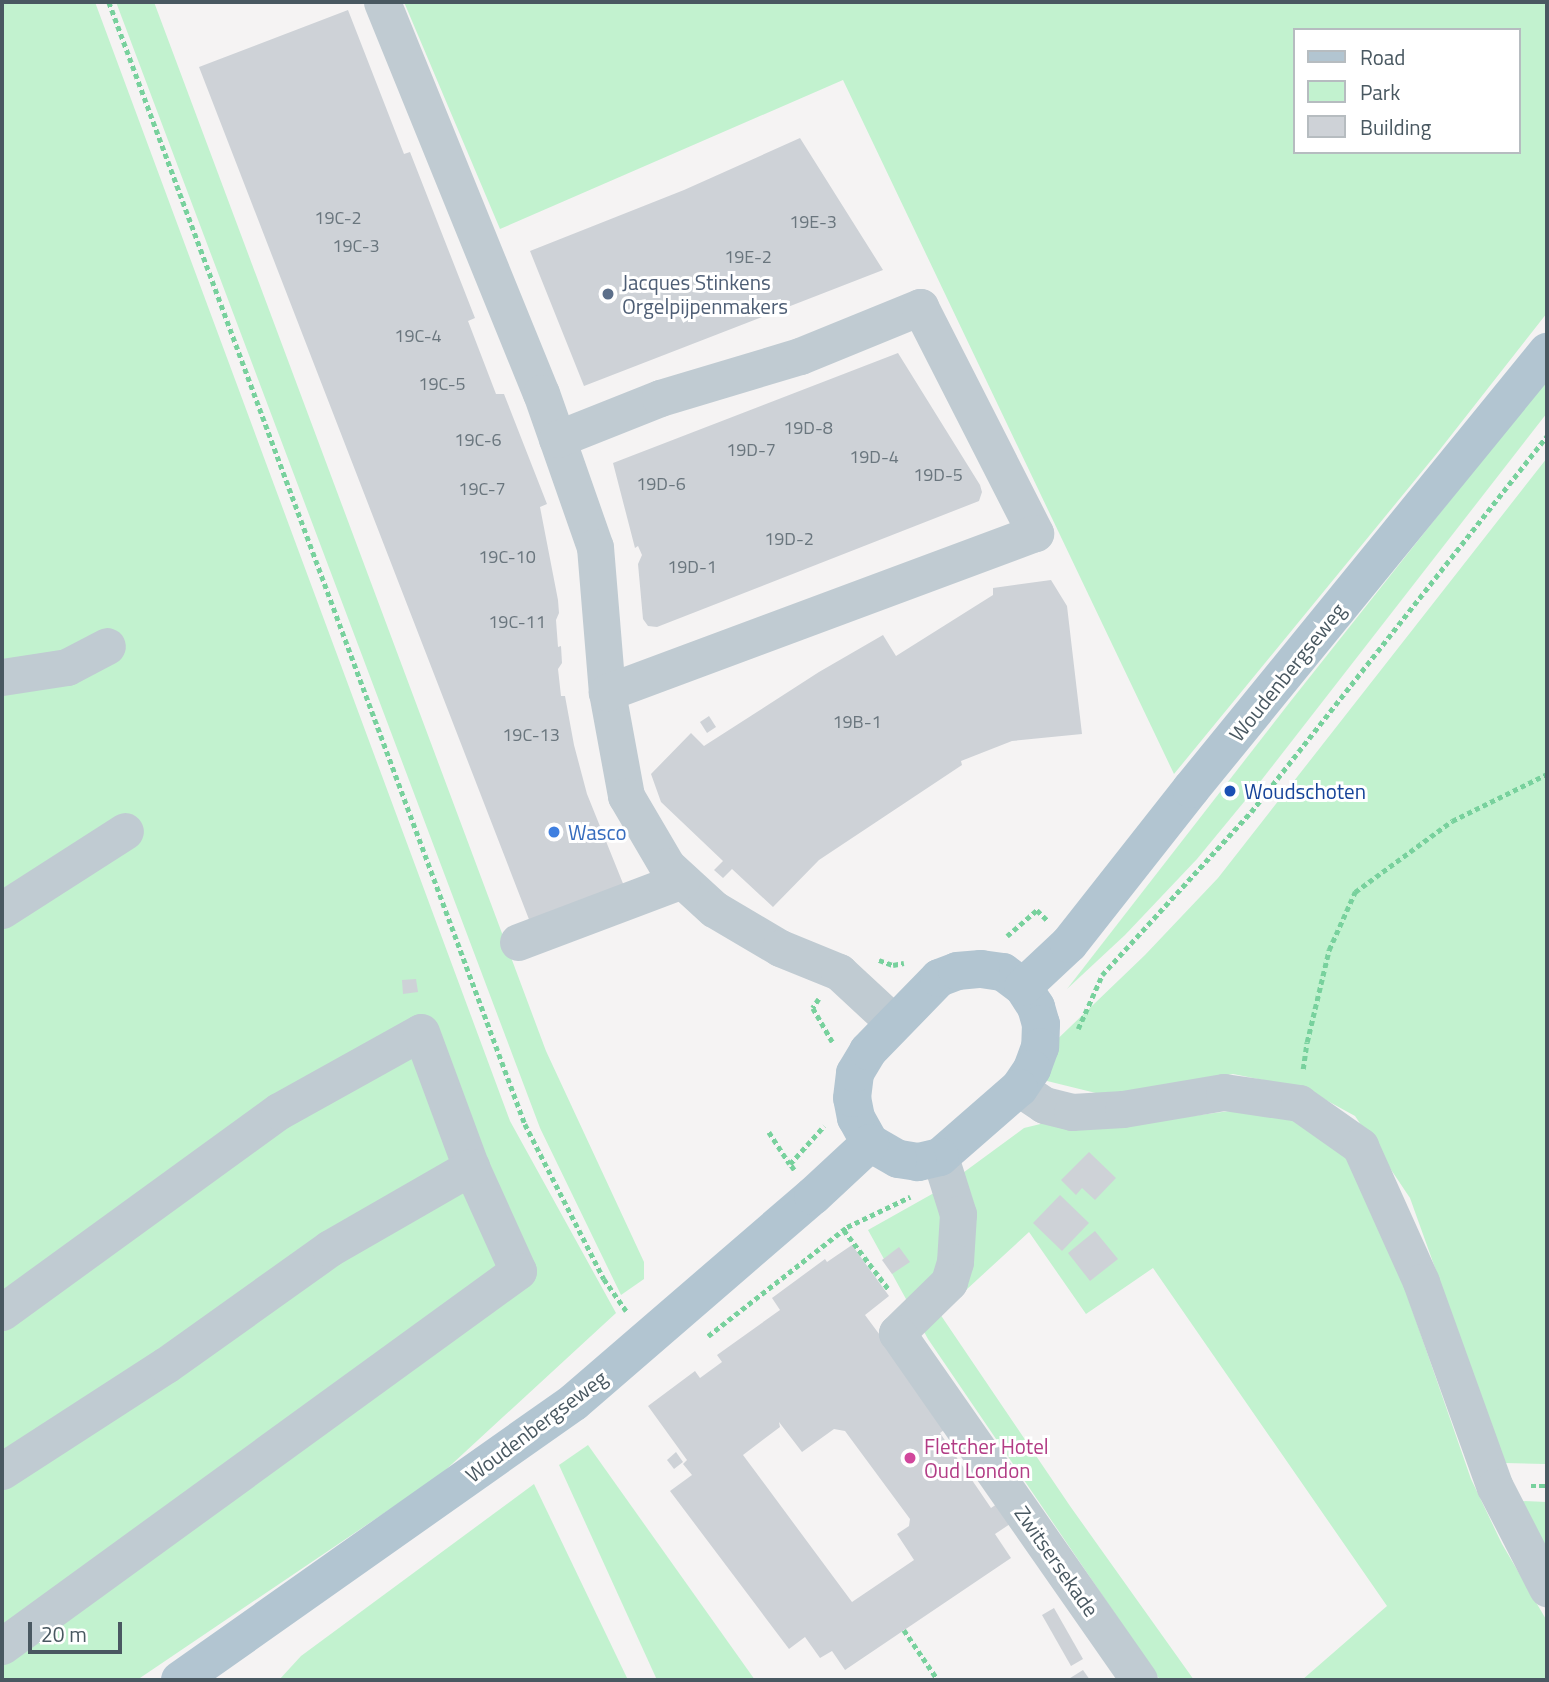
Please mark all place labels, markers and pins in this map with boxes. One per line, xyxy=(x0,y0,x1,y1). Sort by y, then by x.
place label: Jacques Stinkens Orgelpijpenmakers xyxy=(622,269,788,319)
marker: Jacques Stinkens Orgelpijpenmakers xyxy=(600,286,616,302)
place label: Woudschoten xyxy=(1244,778,1366,804)
marker: Woudschoten xyxy=(1222,783,1238,799)
place label: Wasco xyxy=(568,819,627,845)
marker: Wasco xyxy=(546,824,562,840)
place label: Fletcher Hotel Oud London xyxy=(924,1433,1049,1483)
marker: Fletcher Hotel Oud London xyxy=(902,1450,918,1466)

